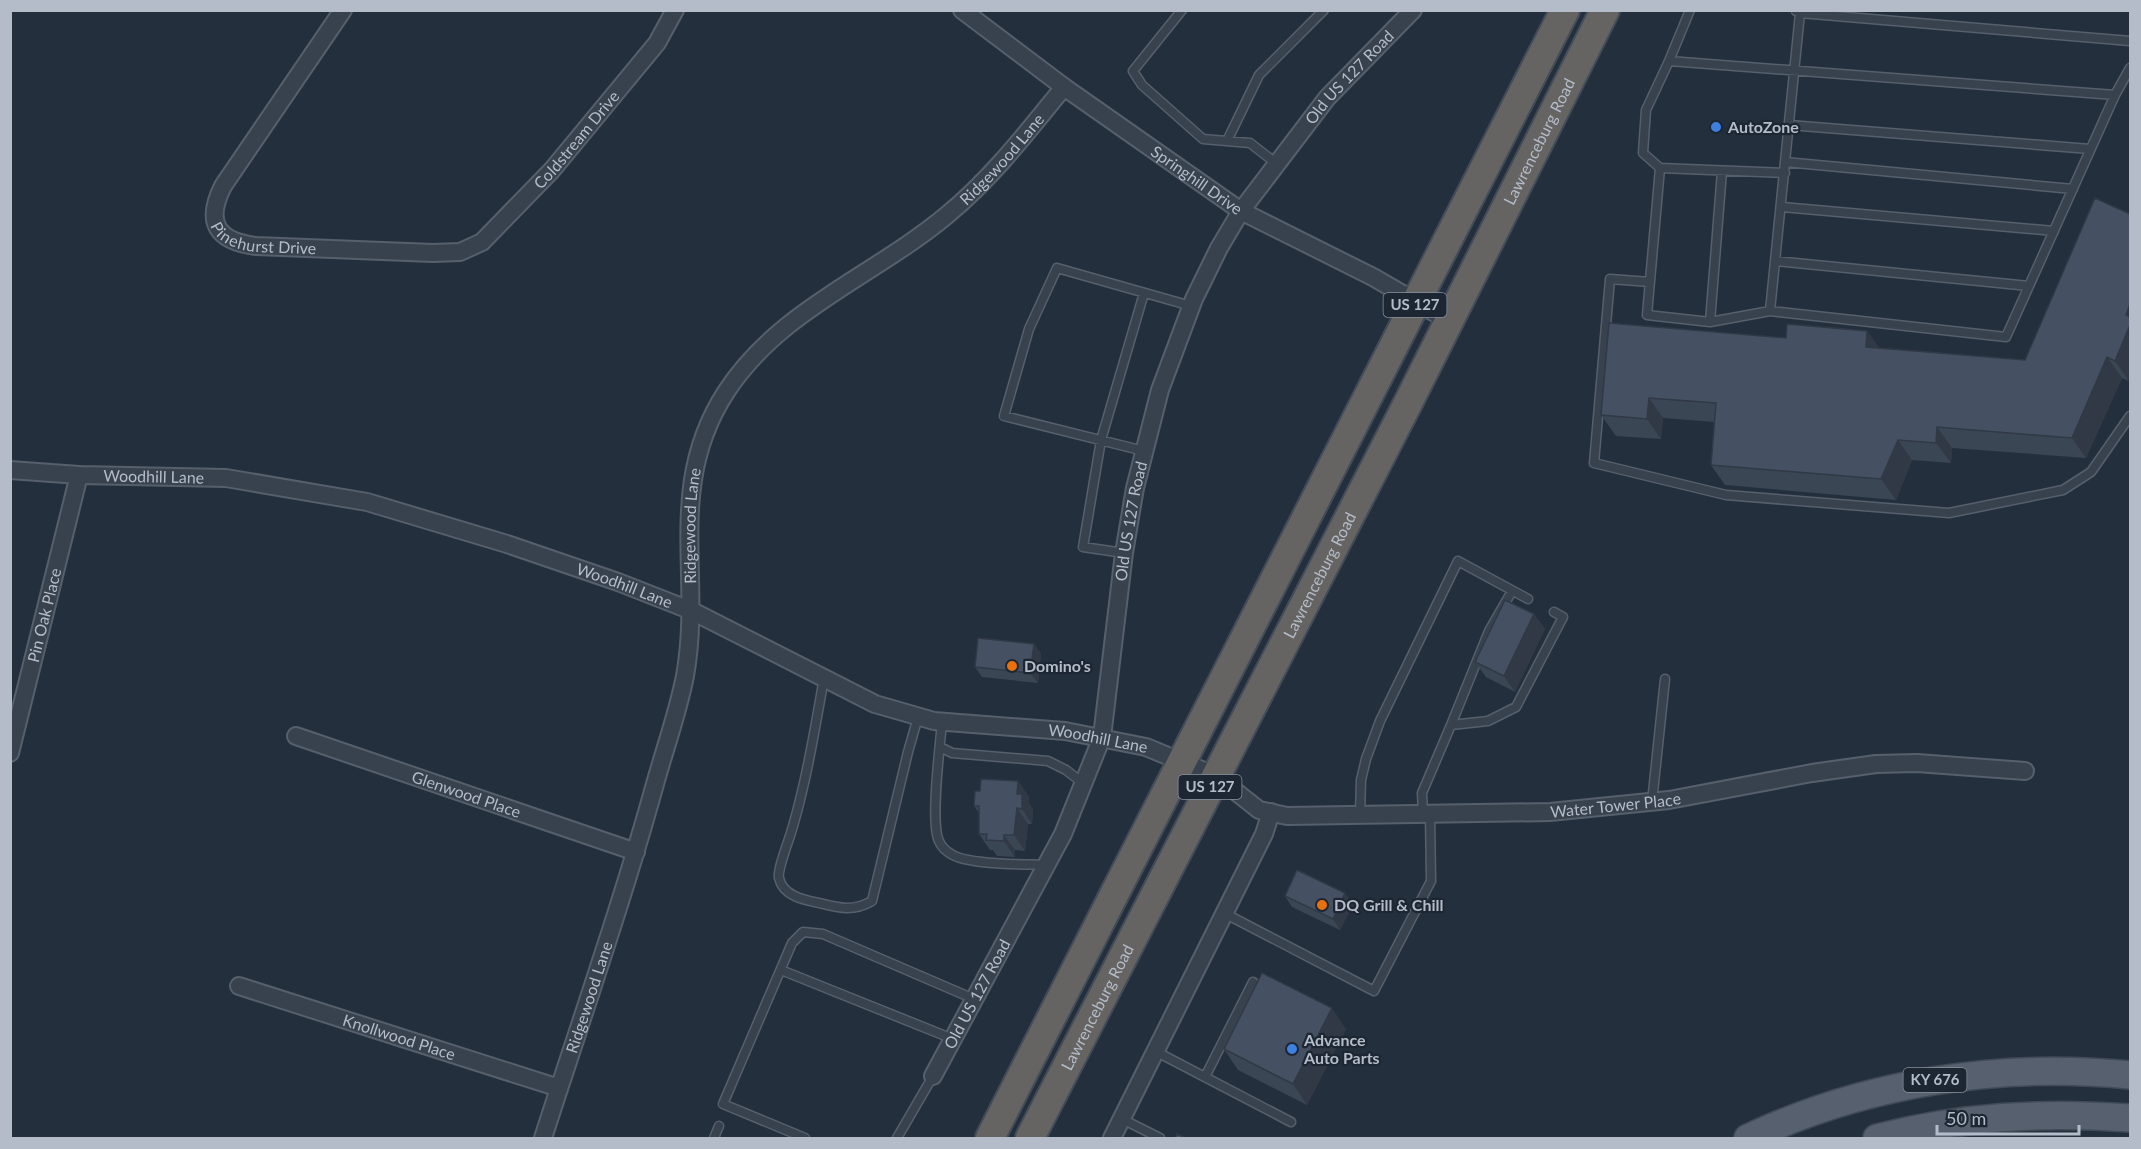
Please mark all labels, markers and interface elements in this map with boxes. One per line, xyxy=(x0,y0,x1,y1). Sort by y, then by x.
street label: Old US 127 Road xyxy=(1301,26,1397,128)
street label: Lawrenceburg Road xyxy=(1499,75,1578,208)
street label: Coldstream Drive xyxy=(529,86,623,192)
street label: Ridgewood Lane xyxy=(955,109,1048,209)
place label: AutoZone xyxy=(1727,117,1799,136)
marker: AutoZone xyxy=(1709,120,1723,134)
street label: Springhill Drive xyxy=(1148,141,1246,218)
street label: Pinehurst Drive xyxy=(207,218,317,257)
road number: US 127 xyxy=(1384,293,1446,317)
street label: Old US 127 Road xyxy=(1111,459,1150,582)
street label: Woodhill Lane xyxy=(103,466,204,487)
street label: Ridgewood Lane xyxy=(679,466,704,584)
street label: Lawrenceburg Road xyxy=(1279,509,1359,641)
street label: Woodhill Lane xyxy=(574,559,675,611)
street label: Pin Oak Place xyxy=(23,566,65,664)
place label: Domino's xyxy=(1024,656,1091,675)
marker: Domino's xyxy=(1005,659,1019,673)
street label: Woodhill Lane xyxy=(1048,720,1149,756)
street label: Glenwood Place xyxy=(410,766,523,821)
road number: US 127 xyxy=(1178,775,1242,799)
street label: Water Tower Place xyxy=(1549,788,1682,821)
place label: DQ Grill & Chill xyxy=(1334,895,1443,914)
marker: DQ Grill & Chill xyxy=(1315,898,1329,912)
street label: Old US 127 Road xyxy=(939,936,1014,1052)
street label: Ridgewood Lane xyxy=(561,939,616,1056)
street label: Lawrenceburg Road xyxy=(1057,941,1137,1073)
street label: Knollwood Place xyxy=(341,1010,458,1063)
place label: Advance Auto Parts xyxy=(1303,1030,1380,1067)
marker: Advance Auto Parts xyxy=(1285,1042,1299,1056)
road number: KY 676 xyxy=(1904,1068,1966,1092)
scale bar xyxy=(1937,1098,2080,1136)
text: 50 m xyxy=(1946,1107,1986,1129)

